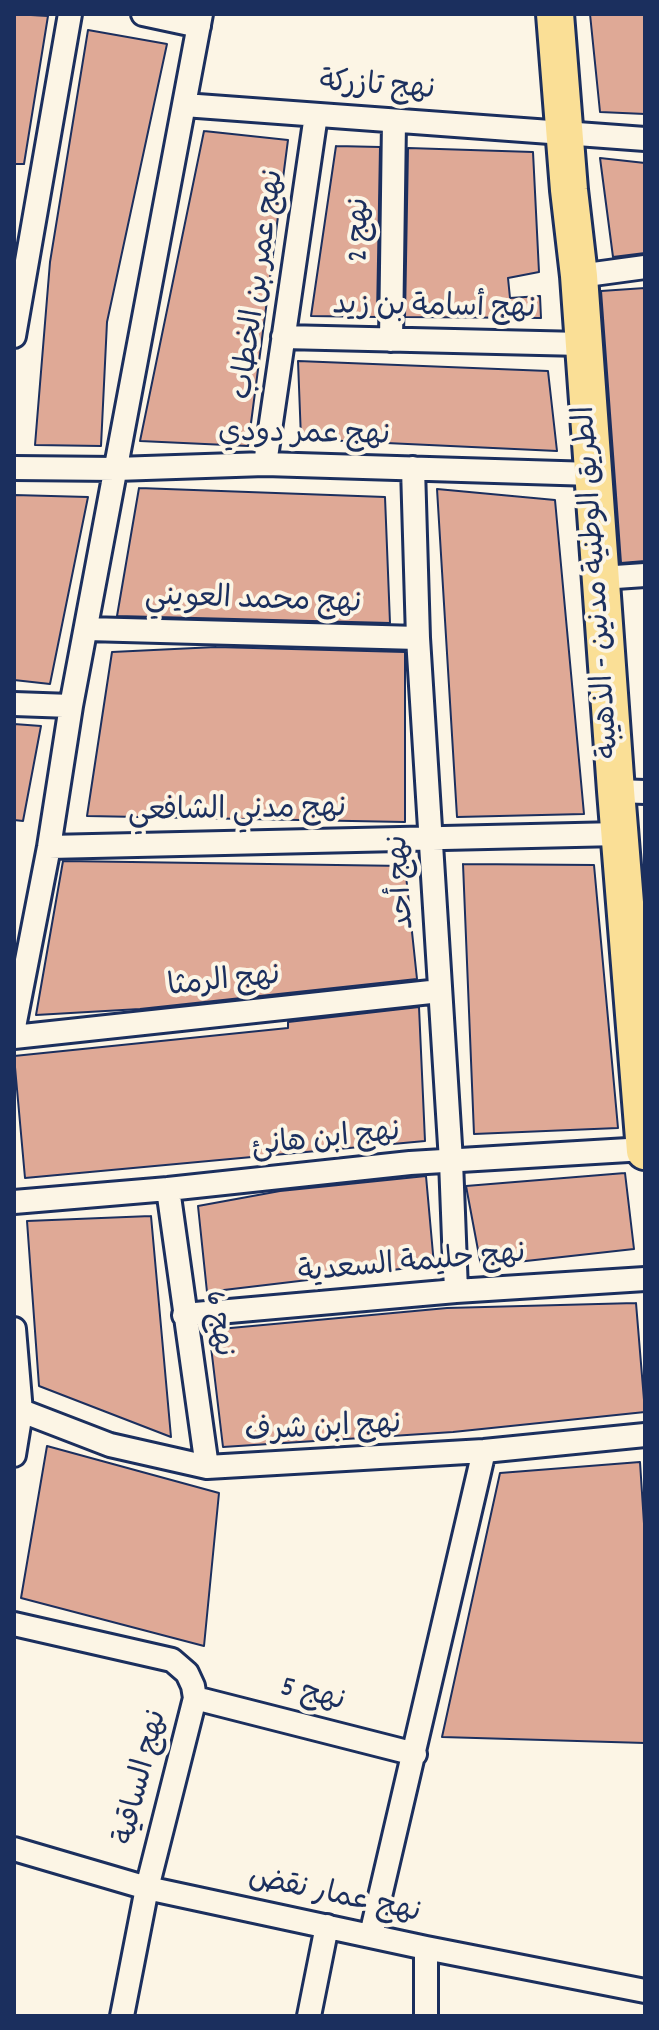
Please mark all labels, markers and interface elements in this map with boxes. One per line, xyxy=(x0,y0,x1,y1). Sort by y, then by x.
street label: نهج تازركة xyxy=(318,67,436,111)
street label: نهج عمر بن الخطاب xyxy=(227,168,295,402)
street label: نهج 2 xyxy=(343,197,381,263)
street label: نهج أسامة بن زيد xyxy=(332,290,536,330)
street label: الطريق الوطنية مدنين - الذهيبة xyxy=(570,404,630,760)
street label: نهج عمر دودي xyxy=(218,418,390,456)
street label: نهج محمد العويني xyxy=(144,581,362,625)
street label: نهج مدني الشافعي xyxy=(128,793,346,833)
street label: نهج أحد xyxy=(383,834,425,930)
street label: نهج الرمثا xyxy=(166,960,282,1008)
street label: نهج ابن هانئ xyxy=(250,1116,402,1168)
street label: نهج حليمة السعدية xyxy=(297,1238,527,1294)
street label: نهج 6 xyxy=(194,1289,238,1359)
street label: نهج ابن شرف xyxy=(244,1409,402,1453)
street label: نهج 5 xyxy=(276,1672,348,1722)
street label: نهج الساقية xyxy=(110,1707,178,1849)
street label: نهج عمار نقض xyxy=(245,1862,423,1934)

